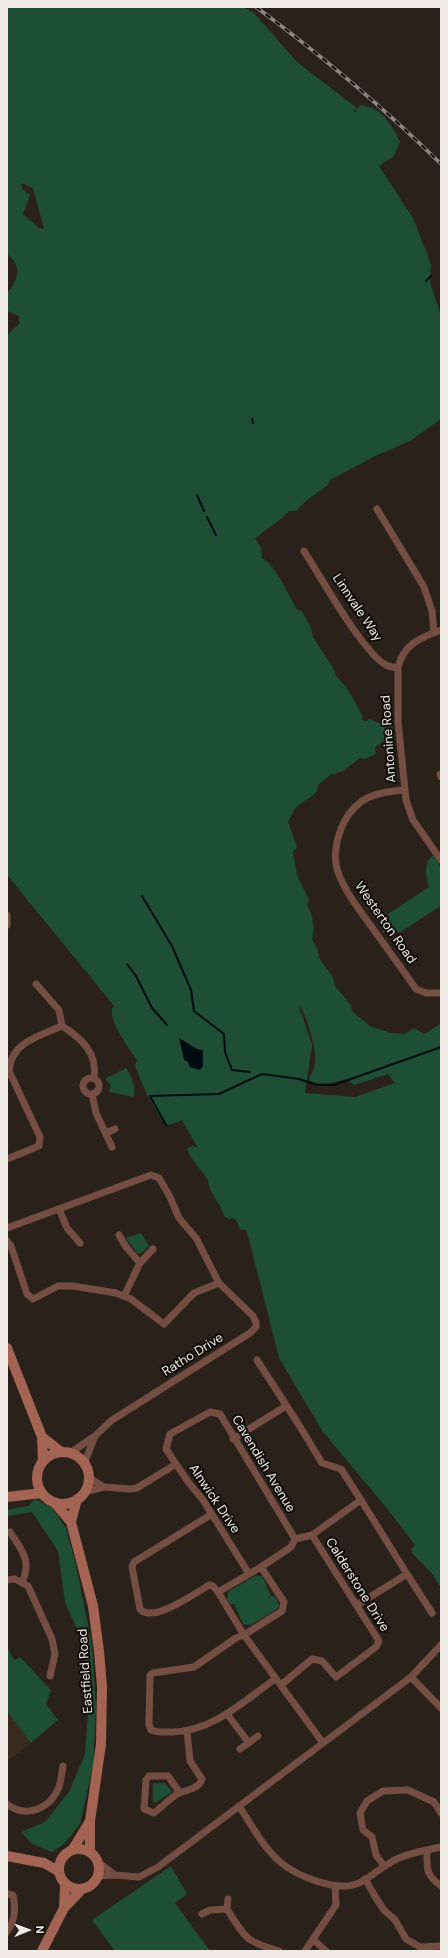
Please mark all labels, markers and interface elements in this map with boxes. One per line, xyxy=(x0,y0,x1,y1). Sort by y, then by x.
street label: Linnvale Way xyxy=(329,571,385,645)
street label: Antonine Road xyxy=(378,695,400,783)
street label: Westerton Road xyxy=(351,879,419,967)
street label: Ratho Drive xyxy=(160,1330,226,1380)
street label: Cavendish Avenue xyxy=(228,1413,298,1515)
street label: Alnwick Drive xyxy=(185,1461,243,1537)
street label: Calderstone Drive xyxy=(322,1535,392,1635)
street label: Eastfield Road xyxy=(75,1628,97,1714)
north arrow xyxy=(8,1910,48,1950)
text: N xyxy=(33,1926,47,1934)

